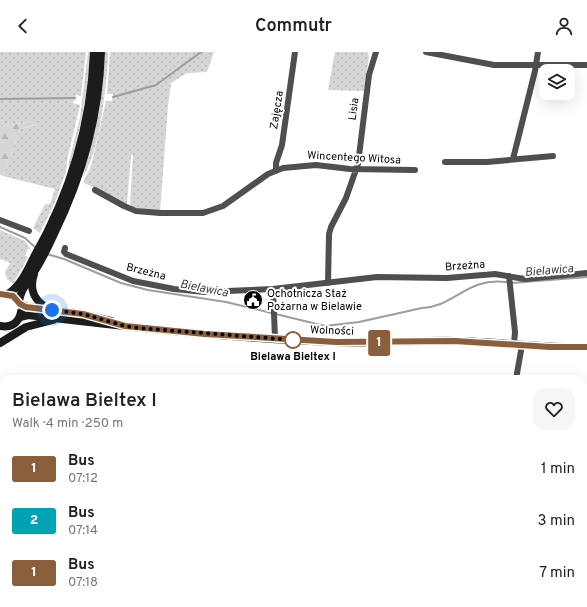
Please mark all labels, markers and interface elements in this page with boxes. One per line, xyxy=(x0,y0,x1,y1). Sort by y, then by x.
icon: back xyxy=(12,15,34,37)
text: Commutr xyxy=(255,15,332,38)
icon: person xyxy=(553,15,575,37)
map controls xyxy=(539,64,575,100)
button: layers xyxy=(539,64,575,100)
street label: Zajęcza xyxy=(267,89,287,130)
street label: Lisia xyxy=(345,97,363,121)
street label: Wincentego Witosa xyxy=(307,149,401,167)
street label: Brzeżna xyxy=(444,258,486,274)
street label: Brzeżna xyxy=(125,260,167,284)
water label: Bielawica xyxy=(524,261,575,281)
water label: Bielawica xyxy=(179,276,230,302)
place label: Ochotnicza Staż Pożarna w Bielawie xyxy=(267,287,362,314)
public building icon: Ochotnicza Staż Pożarna w Bielawie xyxy=(242,289,264,311)
your location xyxy=(42,300,62,320)
street label: Wolności xyxy=(310,323,354,339)
line badge: 1 xyxy=(366,330,392,356)
marker: Bielawa Bieltex I xyxy=(284,331,302,349)
text: 1 xyxy=(376,334,382,351)
place label: Bielawa Bieltex I xyxy=(250,350,336,364)
button: heart xyxy=(533,388,575,430)
text: Bielawa Bieltex I xyxy=(12,389,157,413)
text: Walk · 4 min · 250 m xyxy=(12,416,123,432)
text: Bus xyxy=(68,452,95,471)
text: 1 xyxy=(31,460,37,477)
text: 1 min xyxy=(541,460,575,479)
text: 07:12 xyxy=(68,471,98,487)
text: Bus xyxy=(68,504,95,523)
text: 2 xyxy=(30,512,38,529)
text: 3 min xyxy=(537,512,575,531)
text: 07:14 xyxy=(68,523,98,539)
text: Bus xyxy=(68,556,95,575)
text: 1 xyxy=(31,564,37,581)
text: 7 min xyxy=(539,564,575,583)
text: 07:18 xyxy=(68,575,98,591)

